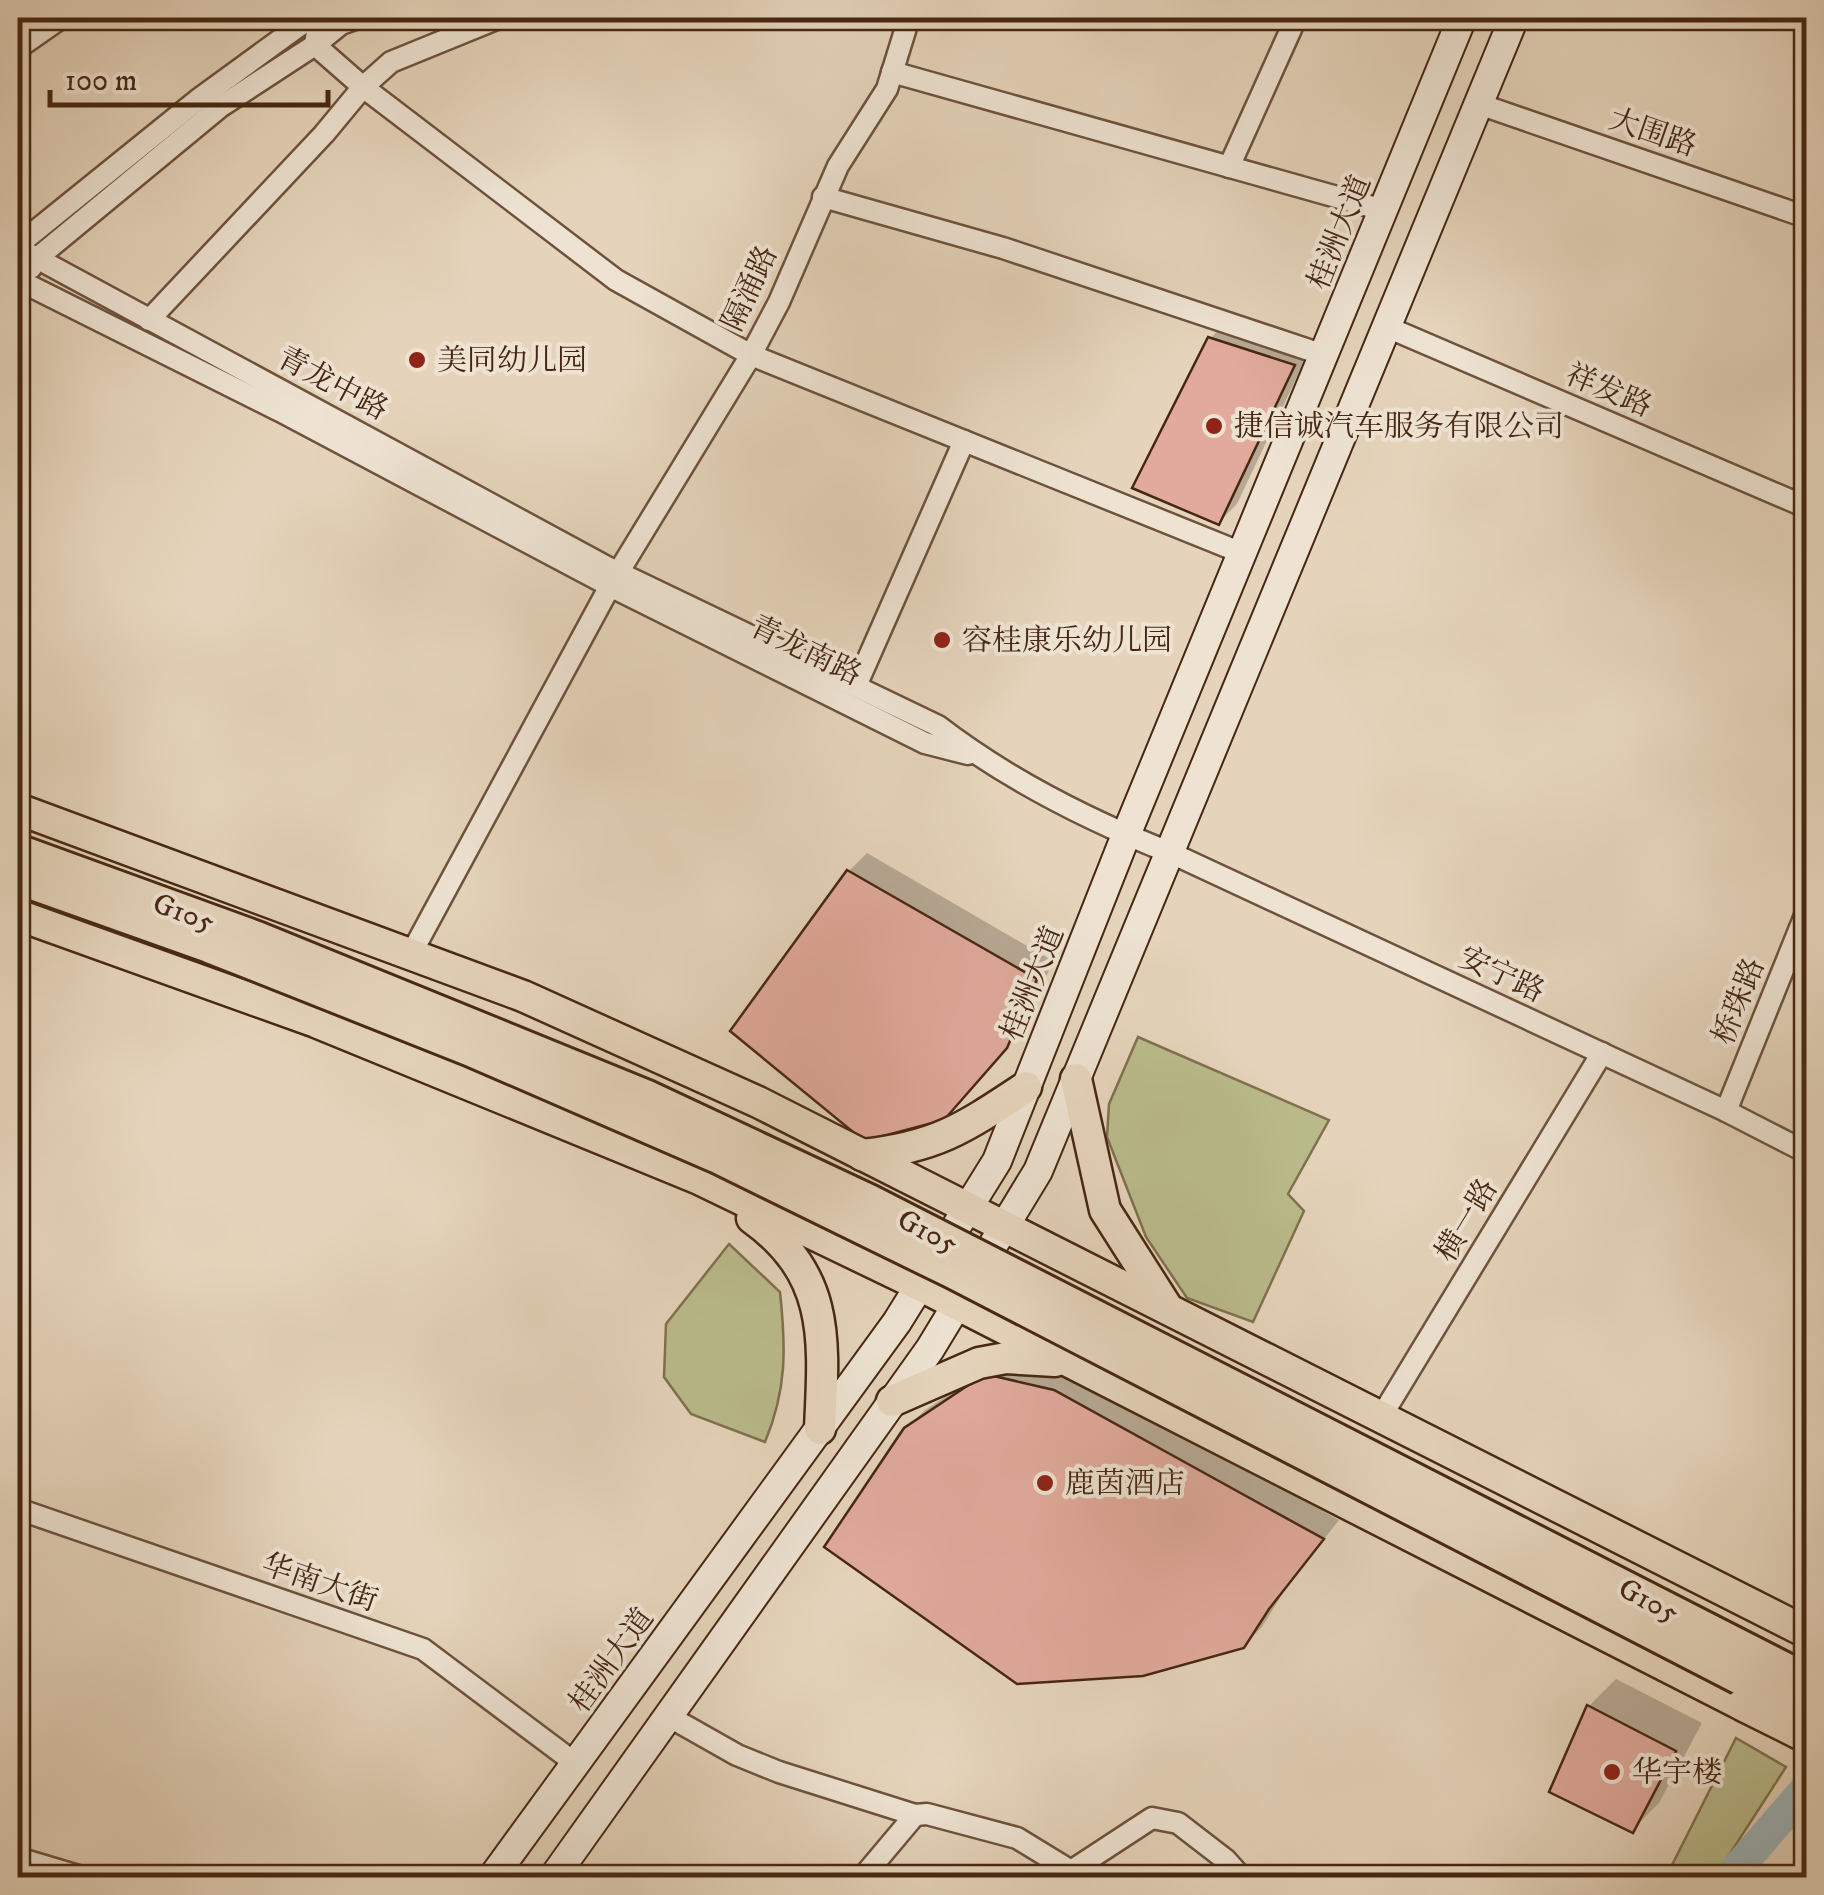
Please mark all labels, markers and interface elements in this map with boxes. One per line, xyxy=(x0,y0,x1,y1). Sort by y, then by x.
scale bar xyxy=(50,45,328,107)
text: 100 m xyxy=(65,63,137,100)
street label: 大围路 xyxy=(1604,101,1701,166)
street label: 桂洲大道 xyxy=(1301,170,1380,295)
street label: 隔涌路 xyxy=(715,240,786,337)
street label: 青龙中路 xyxy=(271,340,394,429)
place label: 美同幼儿园 xyxy=(437,343,587,380)
marker: 美同幼儿园 xyxy=(406,349,428,371)
street label: 祥发路 xyxy=(1560,357,1657,426)
place label: 捷信诚汽车服务有限公司 xyxy=(1234,409,1564,446)
marker: 捷信诚汽车服务有限公司 xyxy=(1203,415,1225,437)
street label: 青龙南路 xyxy=(743,608,867,694)
place label: 容桂康乐幼儿园 xyxy=(962,623,1172,660)
marker: 容桂康乐幼儿园 xyxy=(931,629,953,651)
street label: G105 xyxy=(148,885,219,942)
street label: 桂洲大道 xyxy=(994,921,1073,1046)
street label: 安宁路 xyxy=(1453,940,1550,1011)
street label: 桥珠路 xyxy=(1705,953,1773,1050)
street label: 横一路 xyxy=(1428,1173,1506,1269)
street label: G105 xyxy=(891,1202,964,1263)
place label: 鹿茵酒店 xyxy=(1065,1466,1185,1503)
marker: 鹿茵酒店 xyxy=(1034,1472,1056,1494)
street label: 华南大街 xyxy=(257,1546,382,1620)
street label: G105 xyxy=(1612,1571,1685,1632)
street label: 桂洲大道 xyxy=(562,1601,662,1720)
place label: 华宇楼 xyxy=(1632,1755,1722,1792)
marker: 华宇楼 xyxy=(1601,1761,1623,1783)

